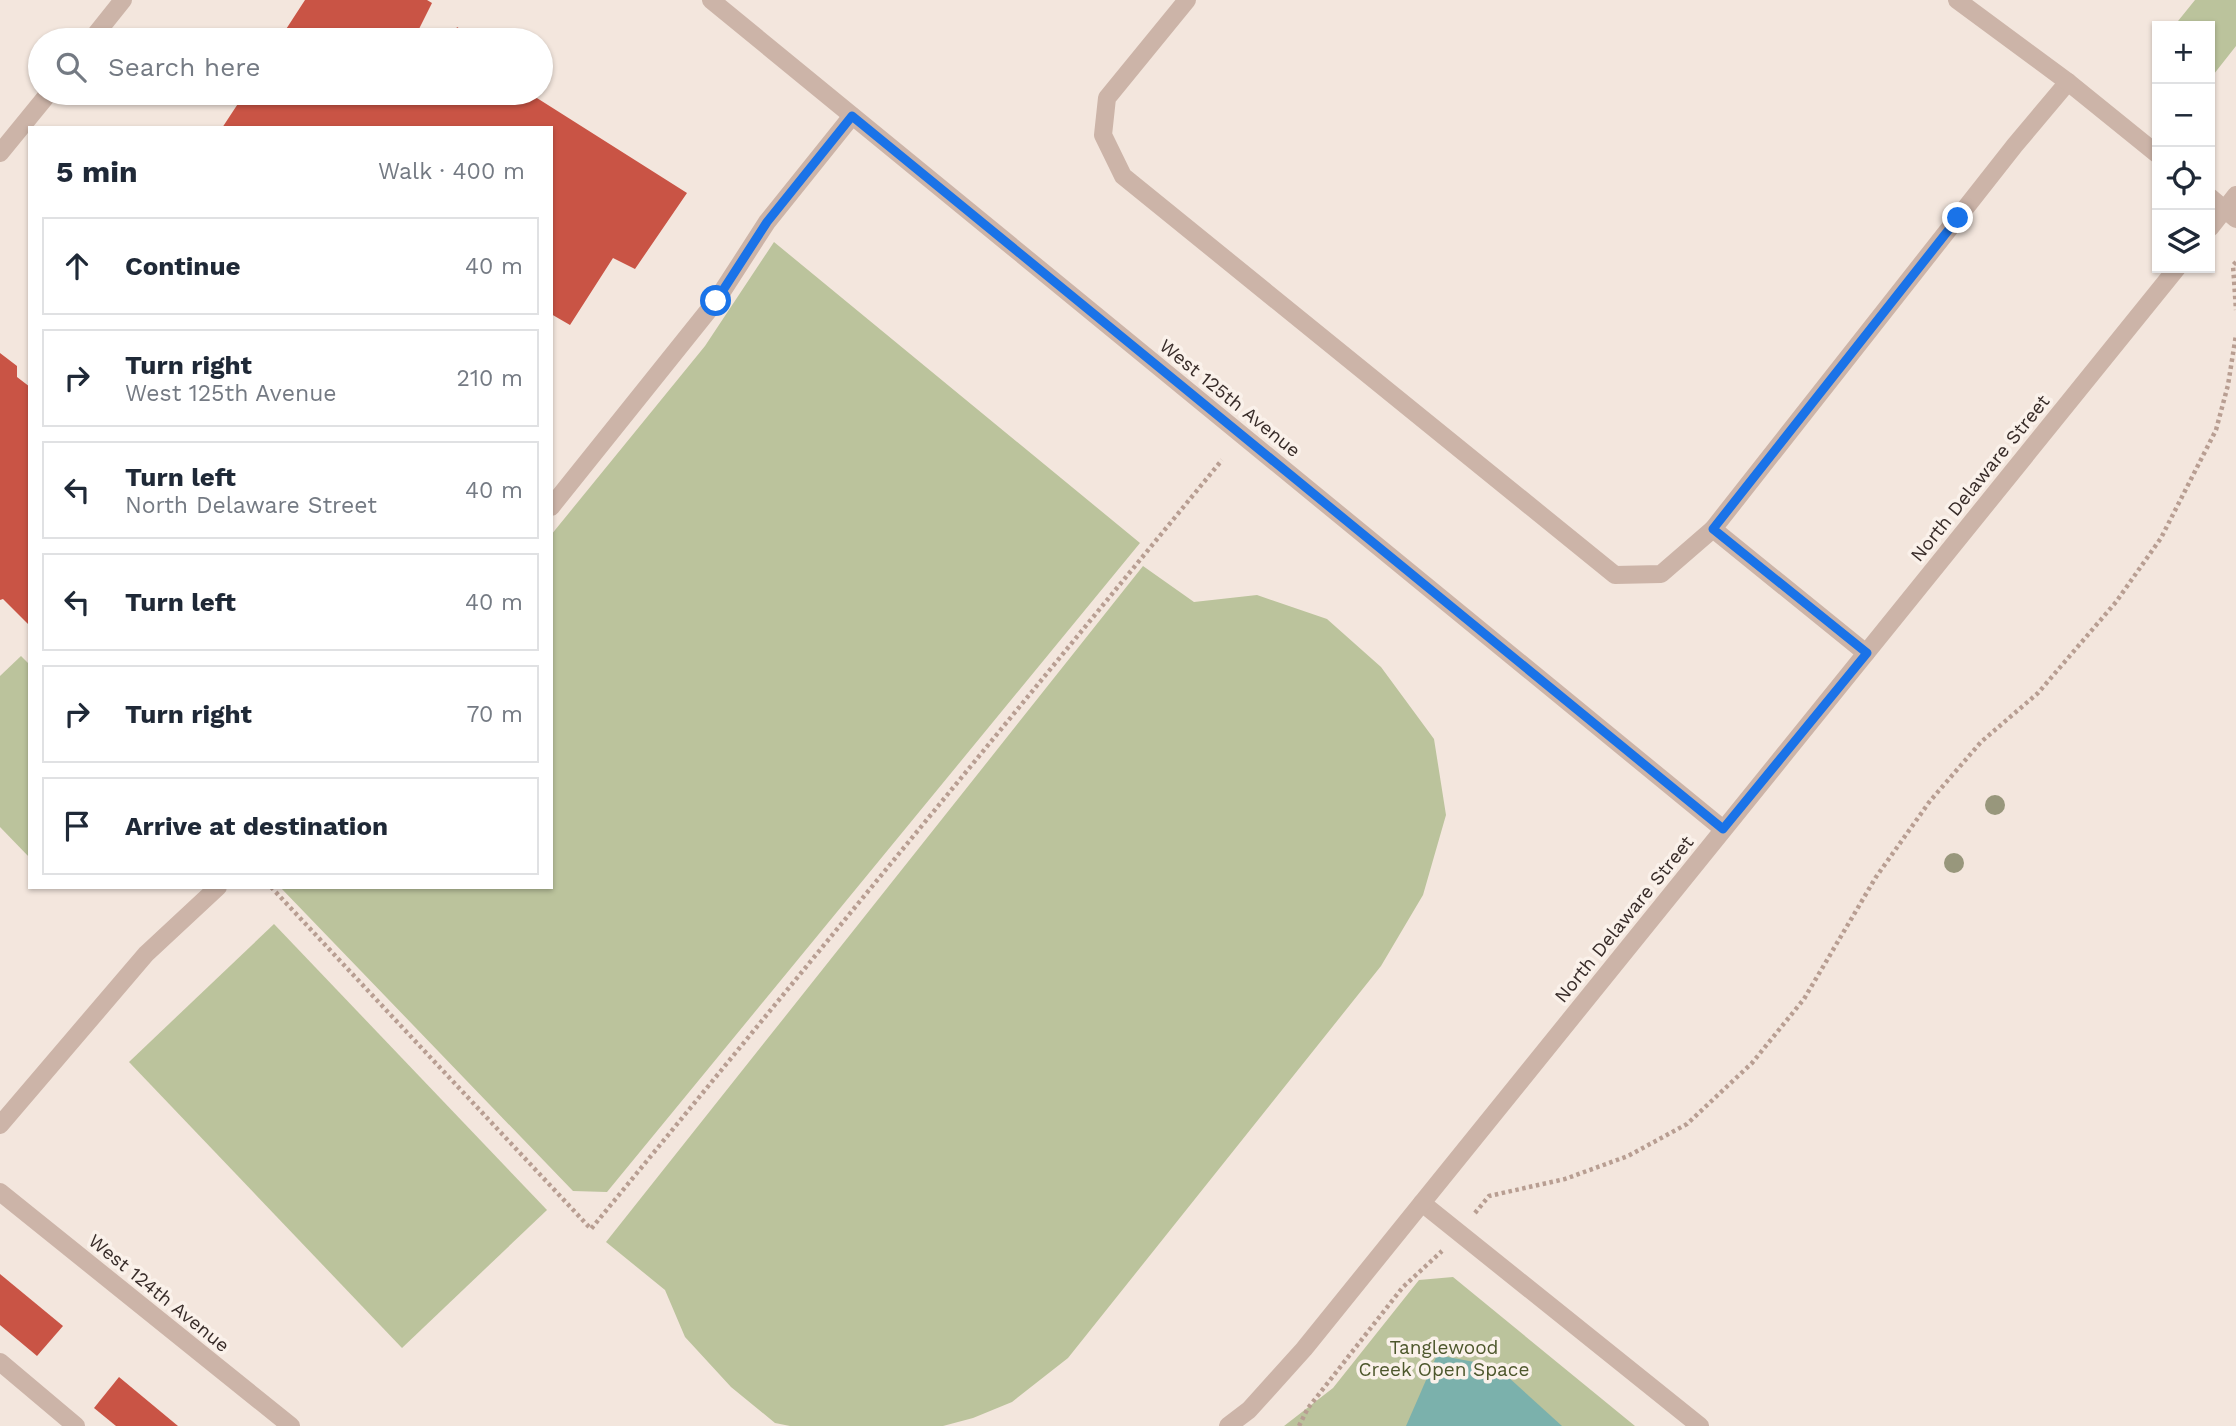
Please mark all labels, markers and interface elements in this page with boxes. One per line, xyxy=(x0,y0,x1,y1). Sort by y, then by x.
map controls xyxy=(2152,21,2215,273)
button: + xyxy=(2152,21,2215,84)
search box xyxy=(28,28,553,105)
icon: search xyxy=(52,48,90,86)
text: Search here xyxy=(108,52,260,82)
button: − xyxy=(2152,84,2215,147)
button: locate xyxy=(2152,147,2215,210)
text: 5 min xyxy=(56,154,138,189)
text: Walk · 400 m xyxy=(378,158,525,185)
route end xyxy=(1942,202,1973,233)
button: layers xyxy=(2152,210,2215,273)
icon: ahead xyxy=(58,247,96,285)
text: Continue xyxy=(125,251,241,281)
text: 40 m xyxy=(465,253,523,280)
route start xyxy=(700,285,731,316)
street label: West 125th Avenue xyxy=(1155,334,1305,462)
text: Turn right xyxy=(125,350,252,380)
icon: right xyxy=(58,359,96,397)
text: 210 m xyxy=(457,365,523,392)
text: West 125th Avenue xyxy=(125,380,337,407)
street label: North Delaware Street xyxy=(1906,390,2054,566)
text: Turn left xyxy=(125,462,236,492)
icon: left xyxy=(58,471,96,509)
text: 40 m xyxy=(465,477,523,504)
text: North Delaware Street xyxy=(125,492,377,519)
icon: left xyxy=(58,583,96,621)
text: Turn left xyxy=(125,587,236,617)
text: 40 m xyxy=(465,589,523,616)
icon: right xyxy=(58,695,96,733)
text: Turn right xyxy=(125,699,252,729)
text: 70 m xyxy=(466,701,523,728)
icon: arrive xyxy=(58,807,96,845)
text: Arrive at destination xyxy=(125,811,388,841)
street label: North Delaware Street xyxy=(1550,831,1698,1007)
street label: West 124th Avenue xyxy=(84,1229,234,1357)
park label: Tanglewood Creek Open Space xyxy=(1359,1336,1529,1381)

